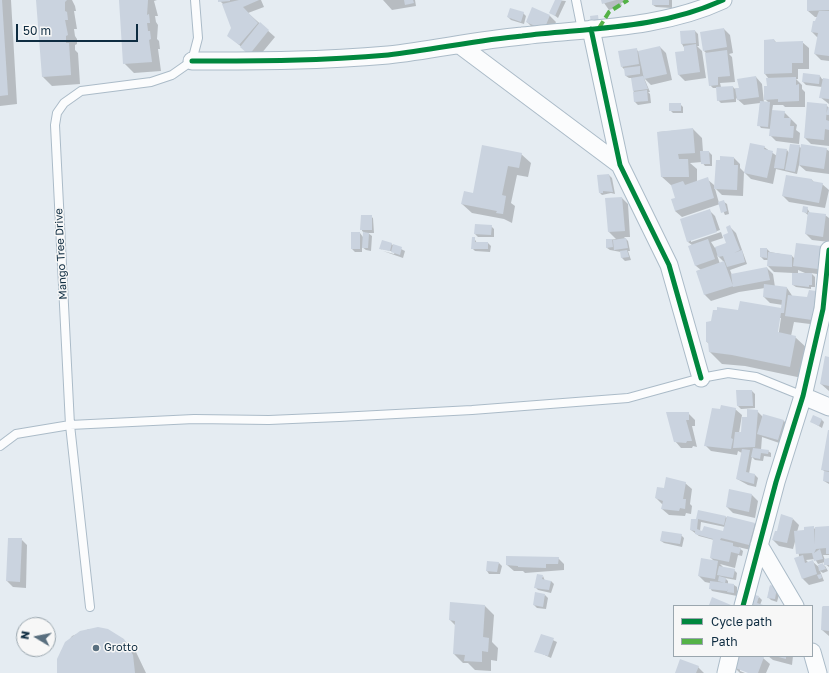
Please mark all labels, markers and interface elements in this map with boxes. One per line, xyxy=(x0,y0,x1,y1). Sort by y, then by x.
scale bar xyxy=(18,16,140,42)
text: 50 m xyxy=(23,23,51,38)
street label: Mango Tree Drive xyxy=(52,208,70,300)
legend xyxy=(673,605,813,657)
text: Cycle path xyxy=(711,614,772,629)
north arrow xyxy=(16,617,56,657)
text: N xyxy=(18,630,32,640)
text: Path xyxy=(711,634,738,649)
place label: Grotto xyxy=(104,641,138,655)
marker: Grotto xyxy=(91,643,101,653)

